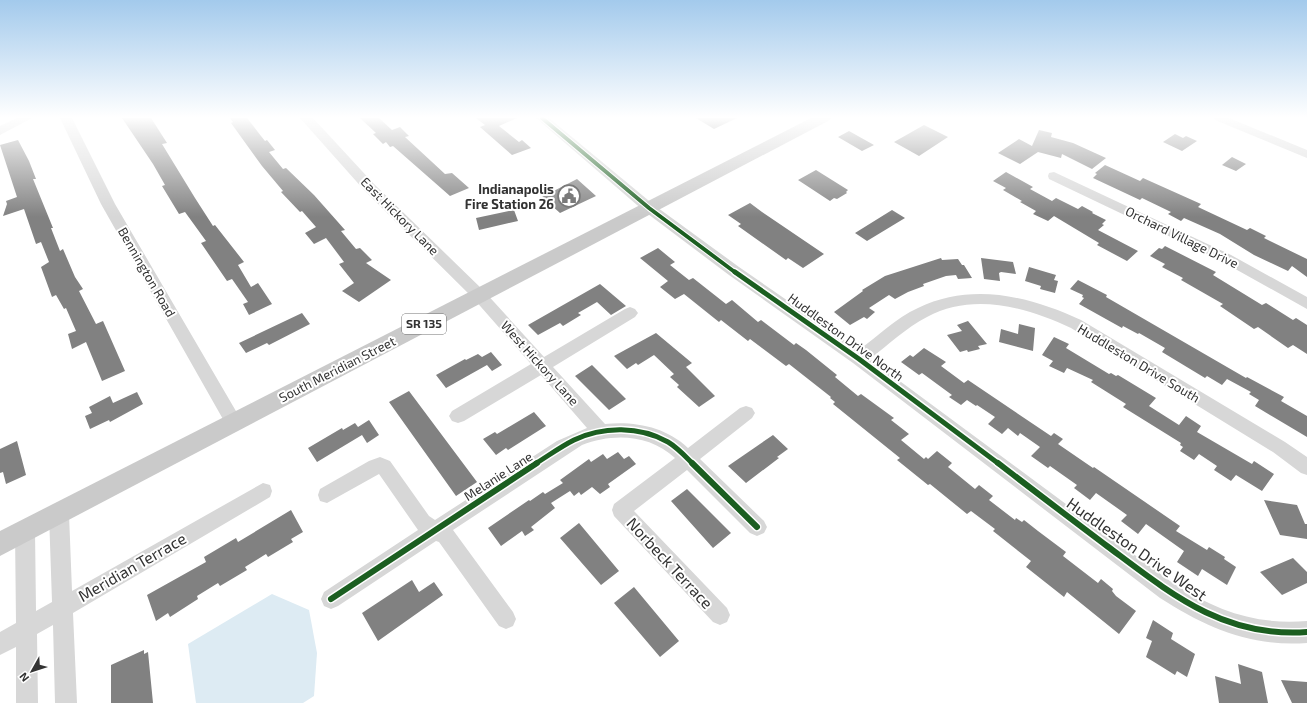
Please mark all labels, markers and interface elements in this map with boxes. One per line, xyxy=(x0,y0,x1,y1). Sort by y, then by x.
street label: East Hickory Lane xyxy=(358,174,442,258)
place label: Indianapolis Fire Station 26 xyxy=(465,181,554,212)
public building icon: Indianapolis Fire Station 26 xyxy=(556,183,582,209)
street label: Orchard Village Drive xyxy=(1123,203,1241,271)
street label: Bennington Road xyxy=(115,224,179,320)
street label: Huddleston Drive North xyxy=(785,290,907,384)
road number: SR 135 xyxy=(402,314,446,334)
street label: West Hickory Lane xyxy=(498,317,582,409)
street label: Huddleston Drive South xyxy=(1075,320,1203,406)
street label: South Meridian Street xyxy=(276,333,398,405)
street label: Melanie Lane xyxy=(461,448,535,504)
street label: Huddleston Drive West xyxy=(1064,493,1211,604)
street label: Norbeck Terrace xyxy=(623,513,717,612)
street label: Meridian Terrace xyxy=(74,528,189,605)
north arrow xyxy=(12,651,52,691)
text: N xyxy=(16,670,31,685)

